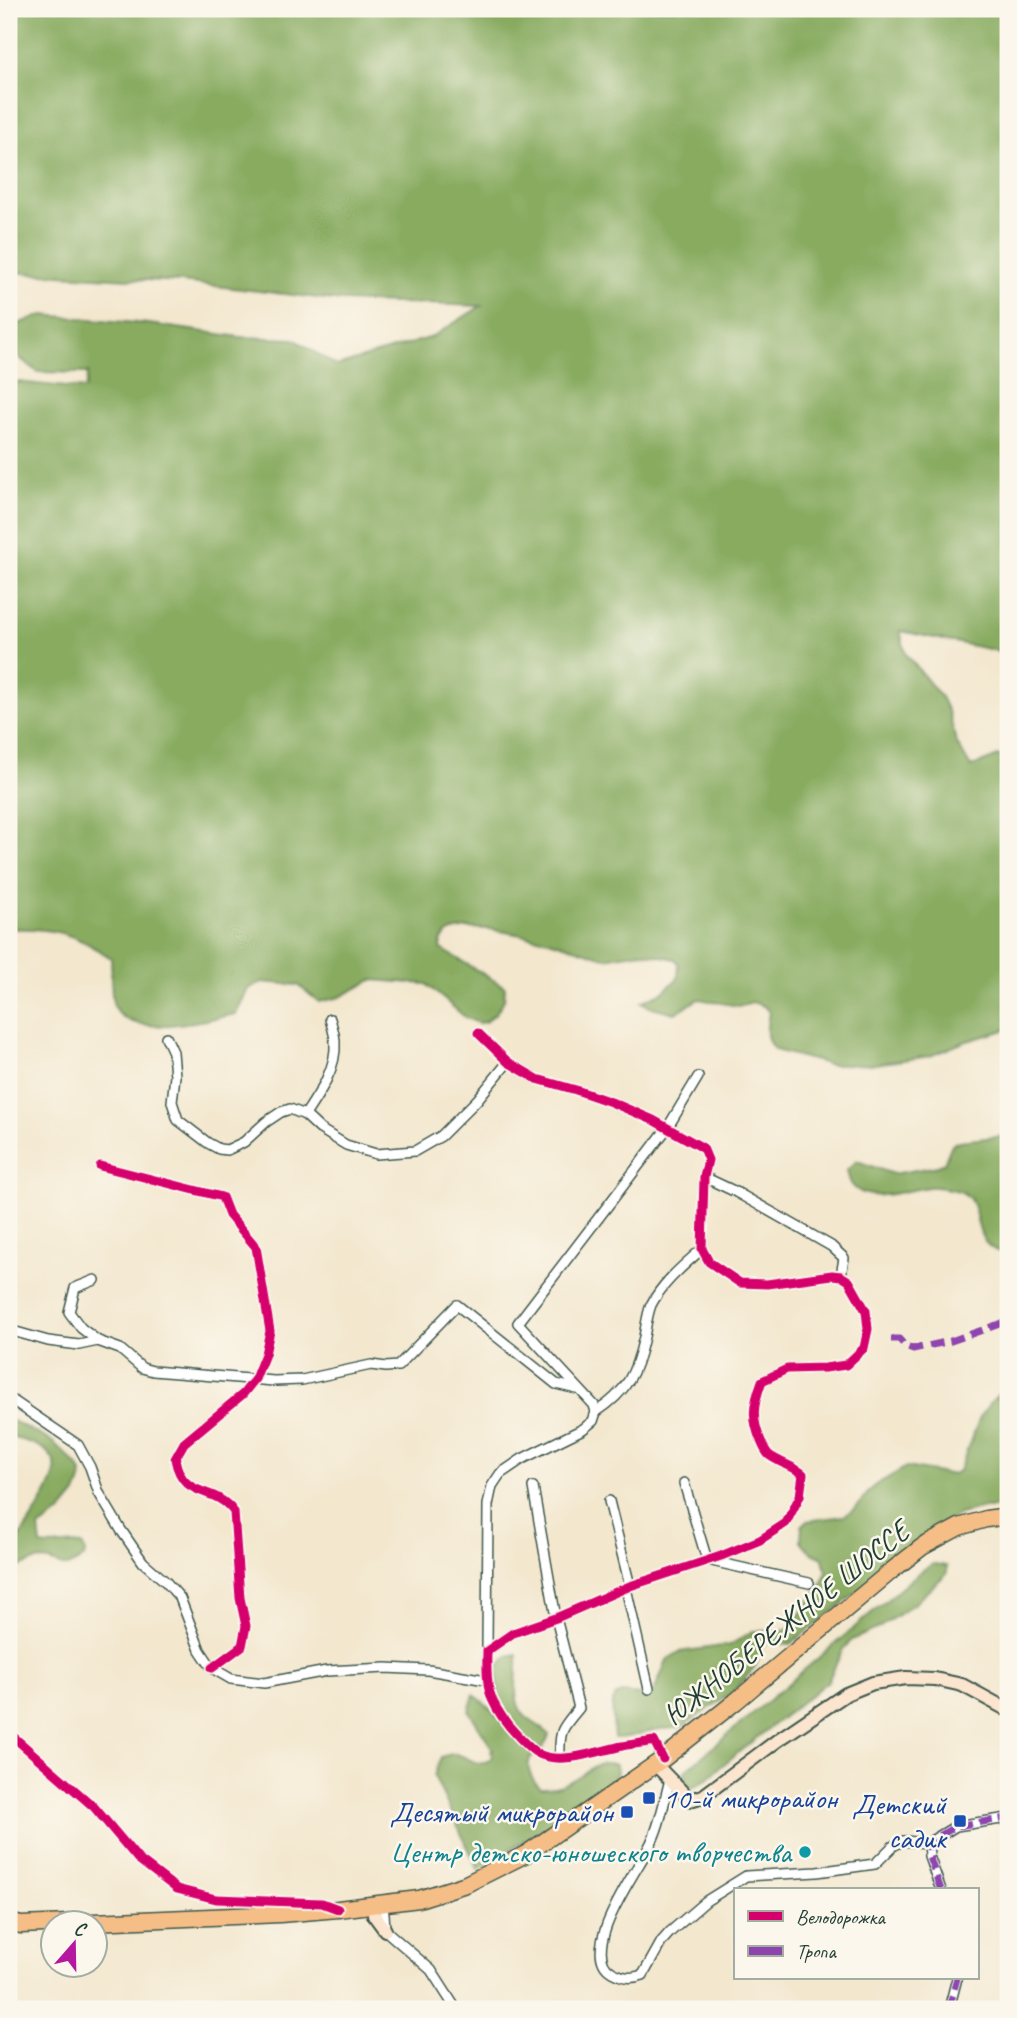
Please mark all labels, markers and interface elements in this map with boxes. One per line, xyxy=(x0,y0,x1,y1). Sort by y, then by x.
street label: ЮЖНОБЕРЕЖНОЕ ШОССЕ xyxy=(655,1510,919,1734)
place label: 10-й микрорайон xyxy=(663,1779,839,1817)
place label: Детский садик xyxy=(852,1785,948,1857)
marker: 10-й микрорайон xyxy=(641,1790,657,1806)
place label: Десятый микрорайон xyxy=(390,1793,615,1831)
marker: Десятый микрорайон xyxy=(619,1804,635,1820)
marker: Детский садик xyxy=(952,1813,968,1829)
place label: Центр детско-юношеского творчества xyxy=(390,1833,793,1871)
marker: Центр детско-юношеского творчества xyxy=(797,1844,813,1860)
legend xyxy=(734,1888,978,1980)
text: Велодорожка xyxy=(796,1904,886,1930)
north arrow xyxy=(38,1910,108,1980)
text: С xyxy=(71,1916,90,1943)
text: Тропа xyxy=(796,1938,837,1964)

